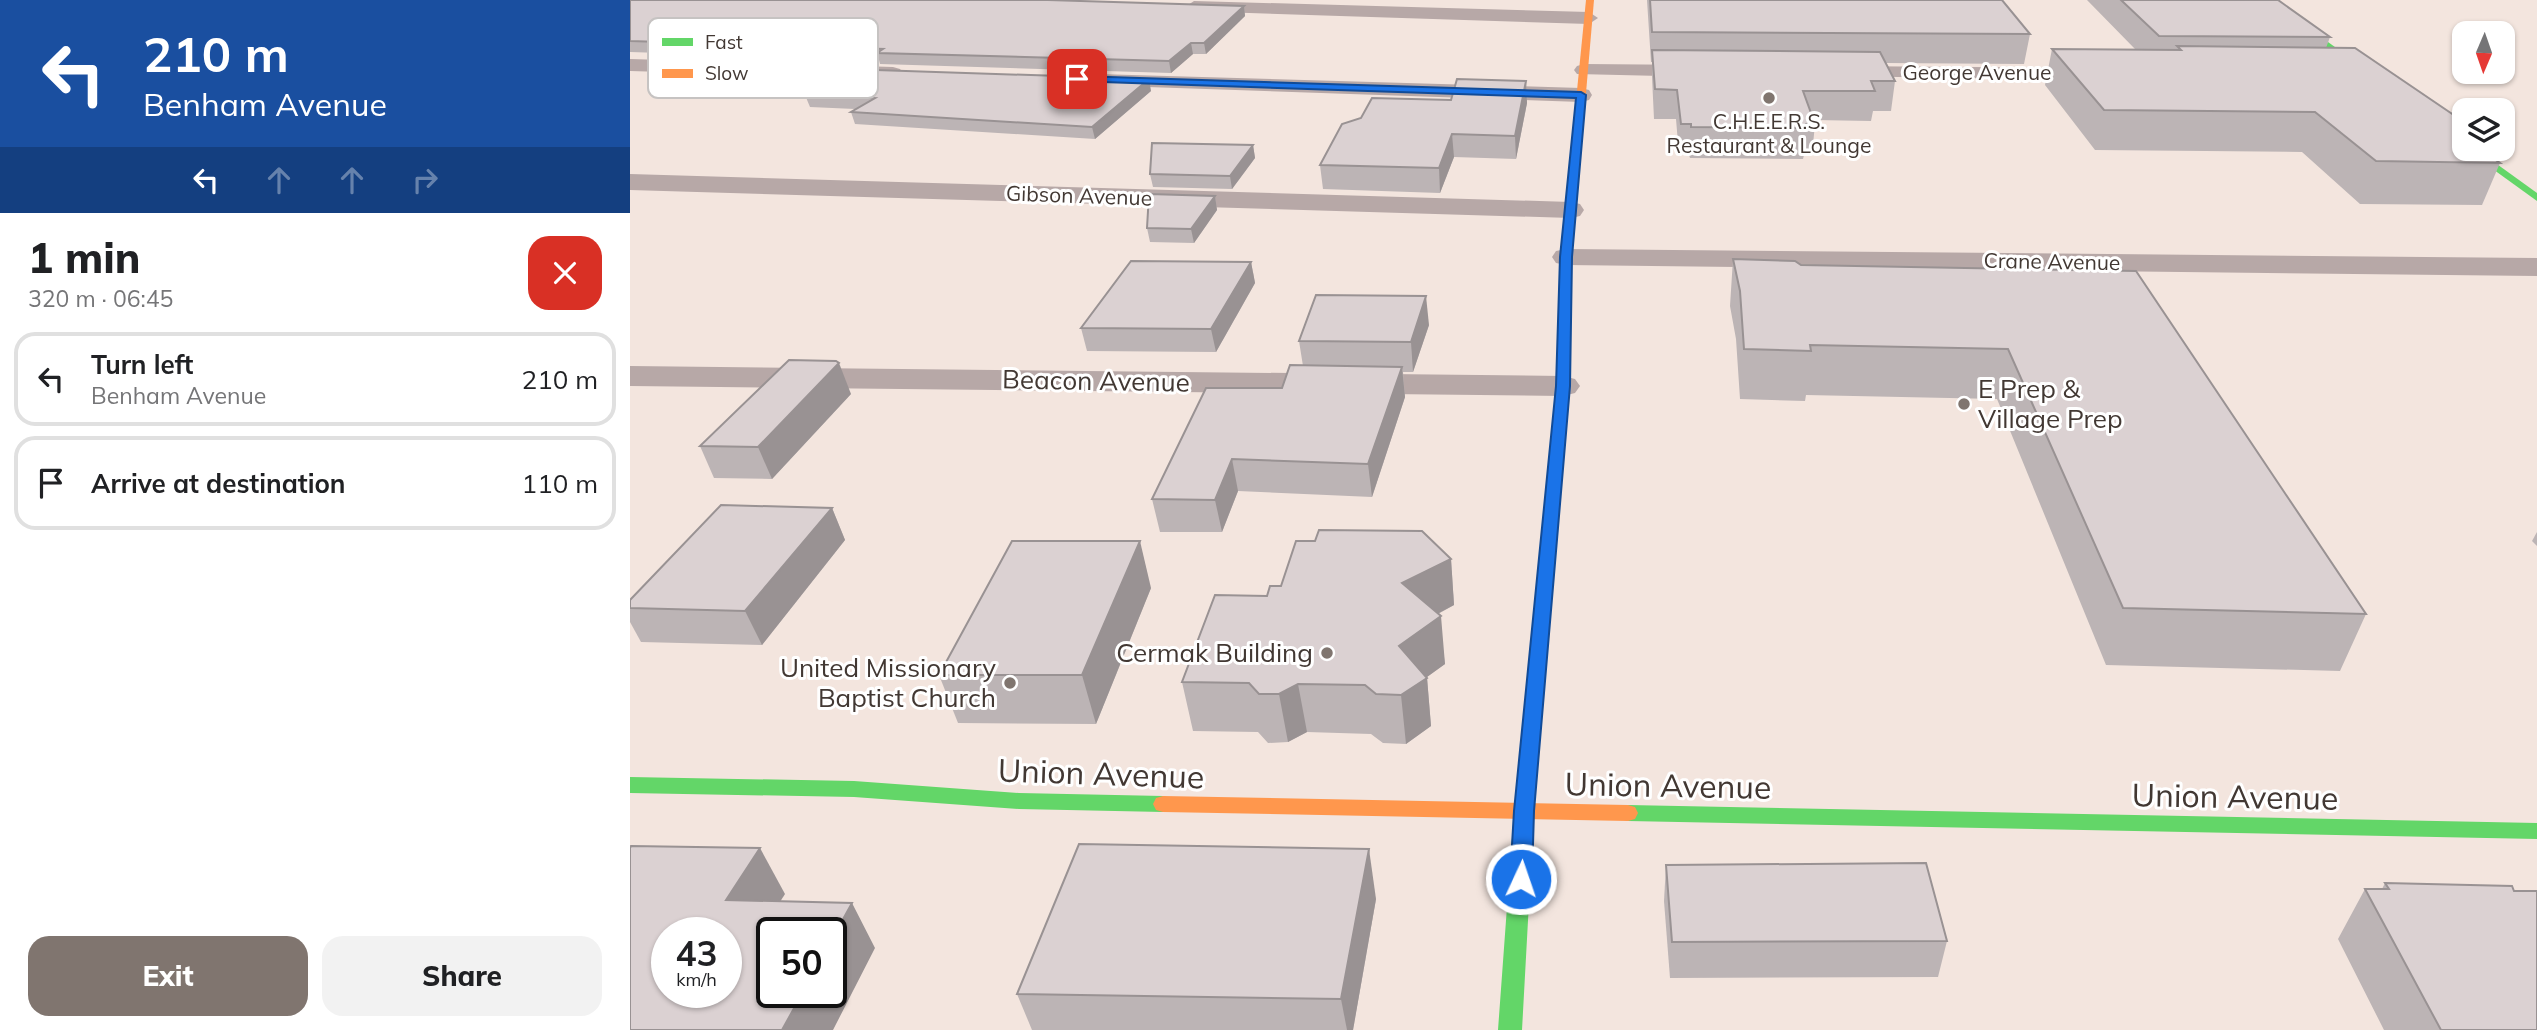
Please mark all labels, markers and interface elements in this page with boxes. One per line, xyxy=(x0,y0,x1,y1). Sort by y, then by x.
legend xyxy=(648,18,878,98)
north arrow xyxy=(2452,21,2515,84)
map controls xyxy=(2452,21,2515,161)
text: 210 m xyxy=(143,23,289,84)
icon: left xyxy=(28,28,119,119)
text: Fast xyxy=(705,30,743,54)
pin xyxy=(1047,49,1107,109)
street label: George Avenue xyxy=(1903,59,2051,85)
icon: arrive xyxy=(1058,60,1096,98)
text: Slow xyxy=(705,61,749,85)
text: Benham Avenue xyxy=(143,84,387,124)
marker: C.H.E.E.R.S. Restaurant & Lounge xyxy=(1761,90,1777,106)
button: layers xyxy=(2452,98,2515,161)
place label: C.H.E.E.R.S. Restaurant & Lounge xyxy=(1667,108,1871,158)
icon: left xyxy=(187,161,225,199)
icon: ahead xyxy=(260,161,298,199)
icon: ahead xyxy=(333,161,371,199)
icon: right xyxy=(406,161,444,199)
street label: Gibson Avenue xyxy=(1005,179,1153,211)
text: 1 min xyxy=(28,231,141,284)
button: close xyxy=(528,236,602,310)
street label: Crane Avenue xyxy=(1983,247,2121,275)
text: 320 m · 06:45 xyxy=(28,284,173,313)
text: Turn left xyxy=(91,348,193,381)
icon: left xyxy=(32,360,70,398)
street label: Beacon Avenue xyxy=(1002,362,1190,399)
text: 210 m xyxy=(522,363,598,396)
place label: E Prep & Village Prep xyxy=(1978,372,2123,435)
text: Benham Avenue xyxy=(91,381,266,410)
marker: E Prep & Village Prep xyxy=(1956,396,1972,412)
icon: arrive xyxy=(32,464,70,502)
text: Arrive at destination xyxy=(91,467,346,500)
text: 110 m xyxy=(522,467,598,500)
place label: Cermak Building xyxy=(1116,636,1313,669)
marker: Cermak Building xyxy=(1319,645,1335,661)
place label: United Missionary Baptist Church xyxy=(780,651,996,714)
marker: United Missionary Baptist Church xyxy=(1002,675,1018,691)
street label: Union Avenue xyxy=(997,749,1205,797)
street label: Union Avenue xyxy=(1564,763,1772,807)
street label: Union Avenue xyxy=(2131,774,2339,818)
position arrow xyxy=(1484,842,1558,916)
speed limit sign: 50 xyxy=(756,917,847,1008)
text: 43 xyxy=(675,931,718,975)
button: Exit xyxy=(28,936,308,1016)
button: Share xyxy=(322,936,602,1016)
text: km/h xyxy=(676,968,717,991)

